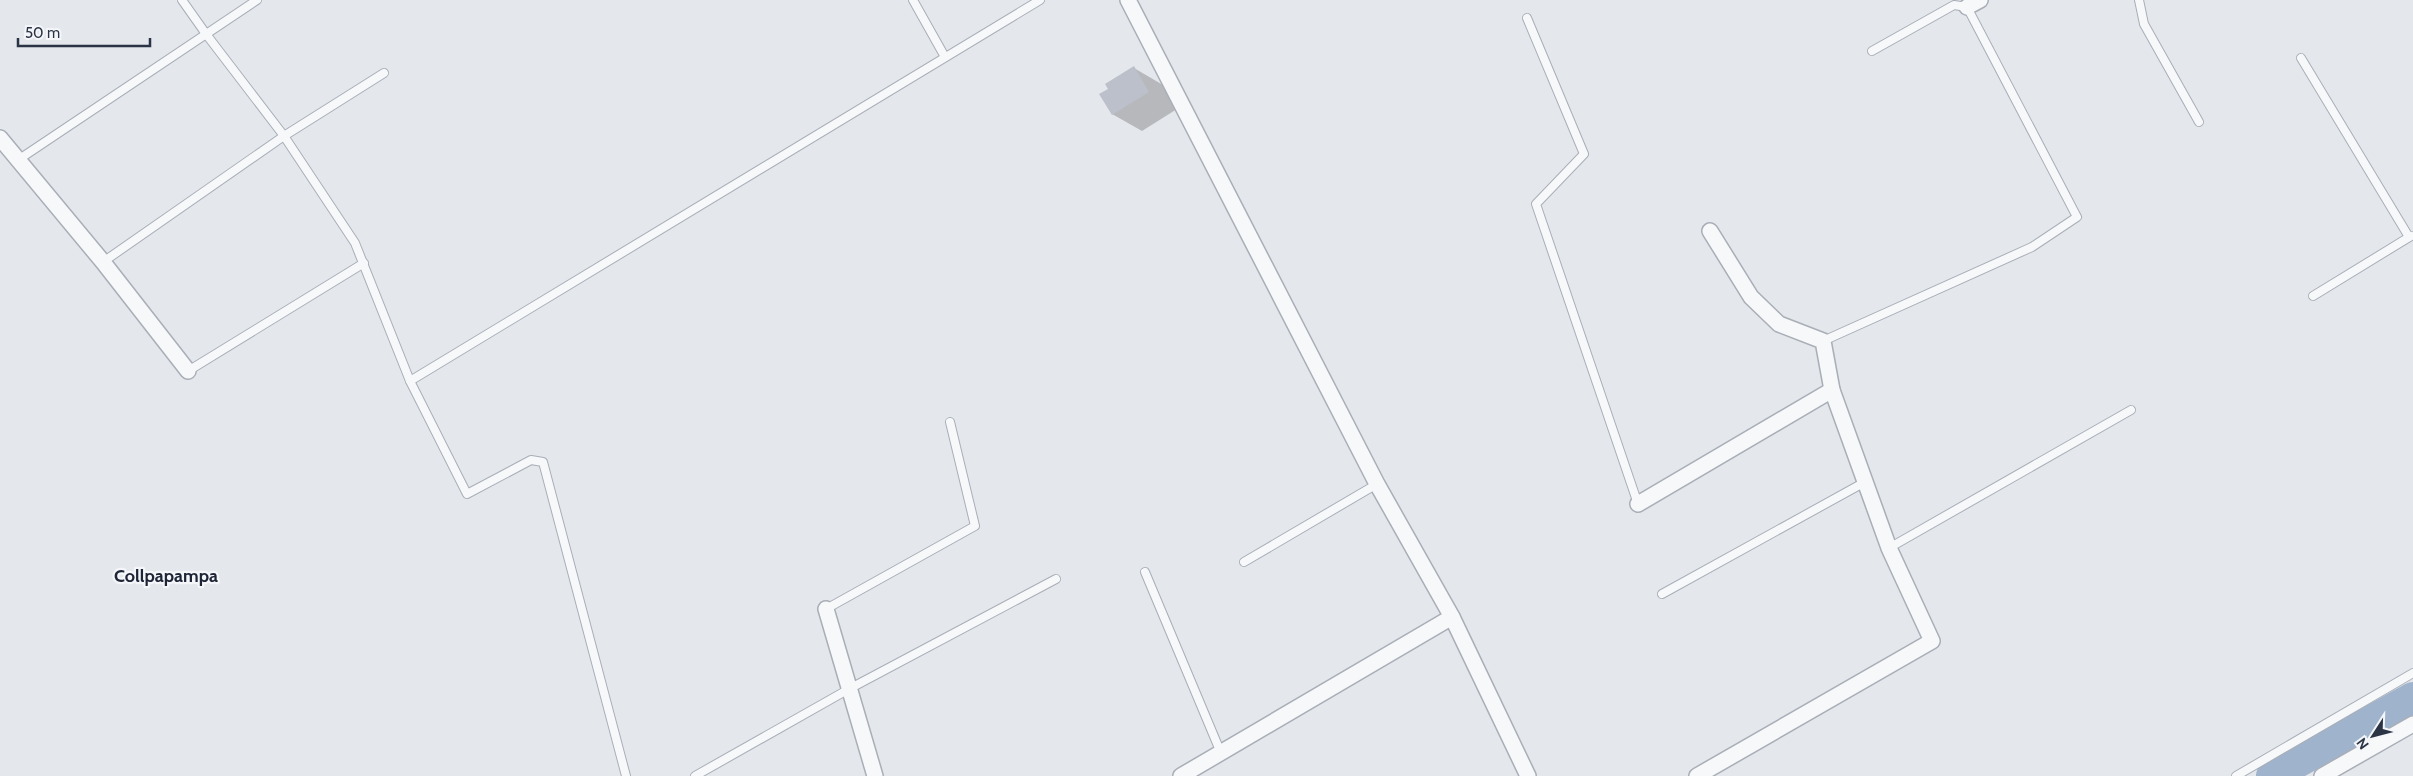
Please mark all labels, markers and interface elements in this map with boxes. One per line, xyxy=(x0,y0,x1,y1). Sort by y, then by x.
scale bar xyxy=(18,15,150,47)
text: 50 m xyxy=(25,24,60,42)
district label: Collpapampa xyxy=(114,565,218,587)
north arrow xyxy=(2348,711,2398,761)
text: N xyxy=(2352,734,2373,753)

